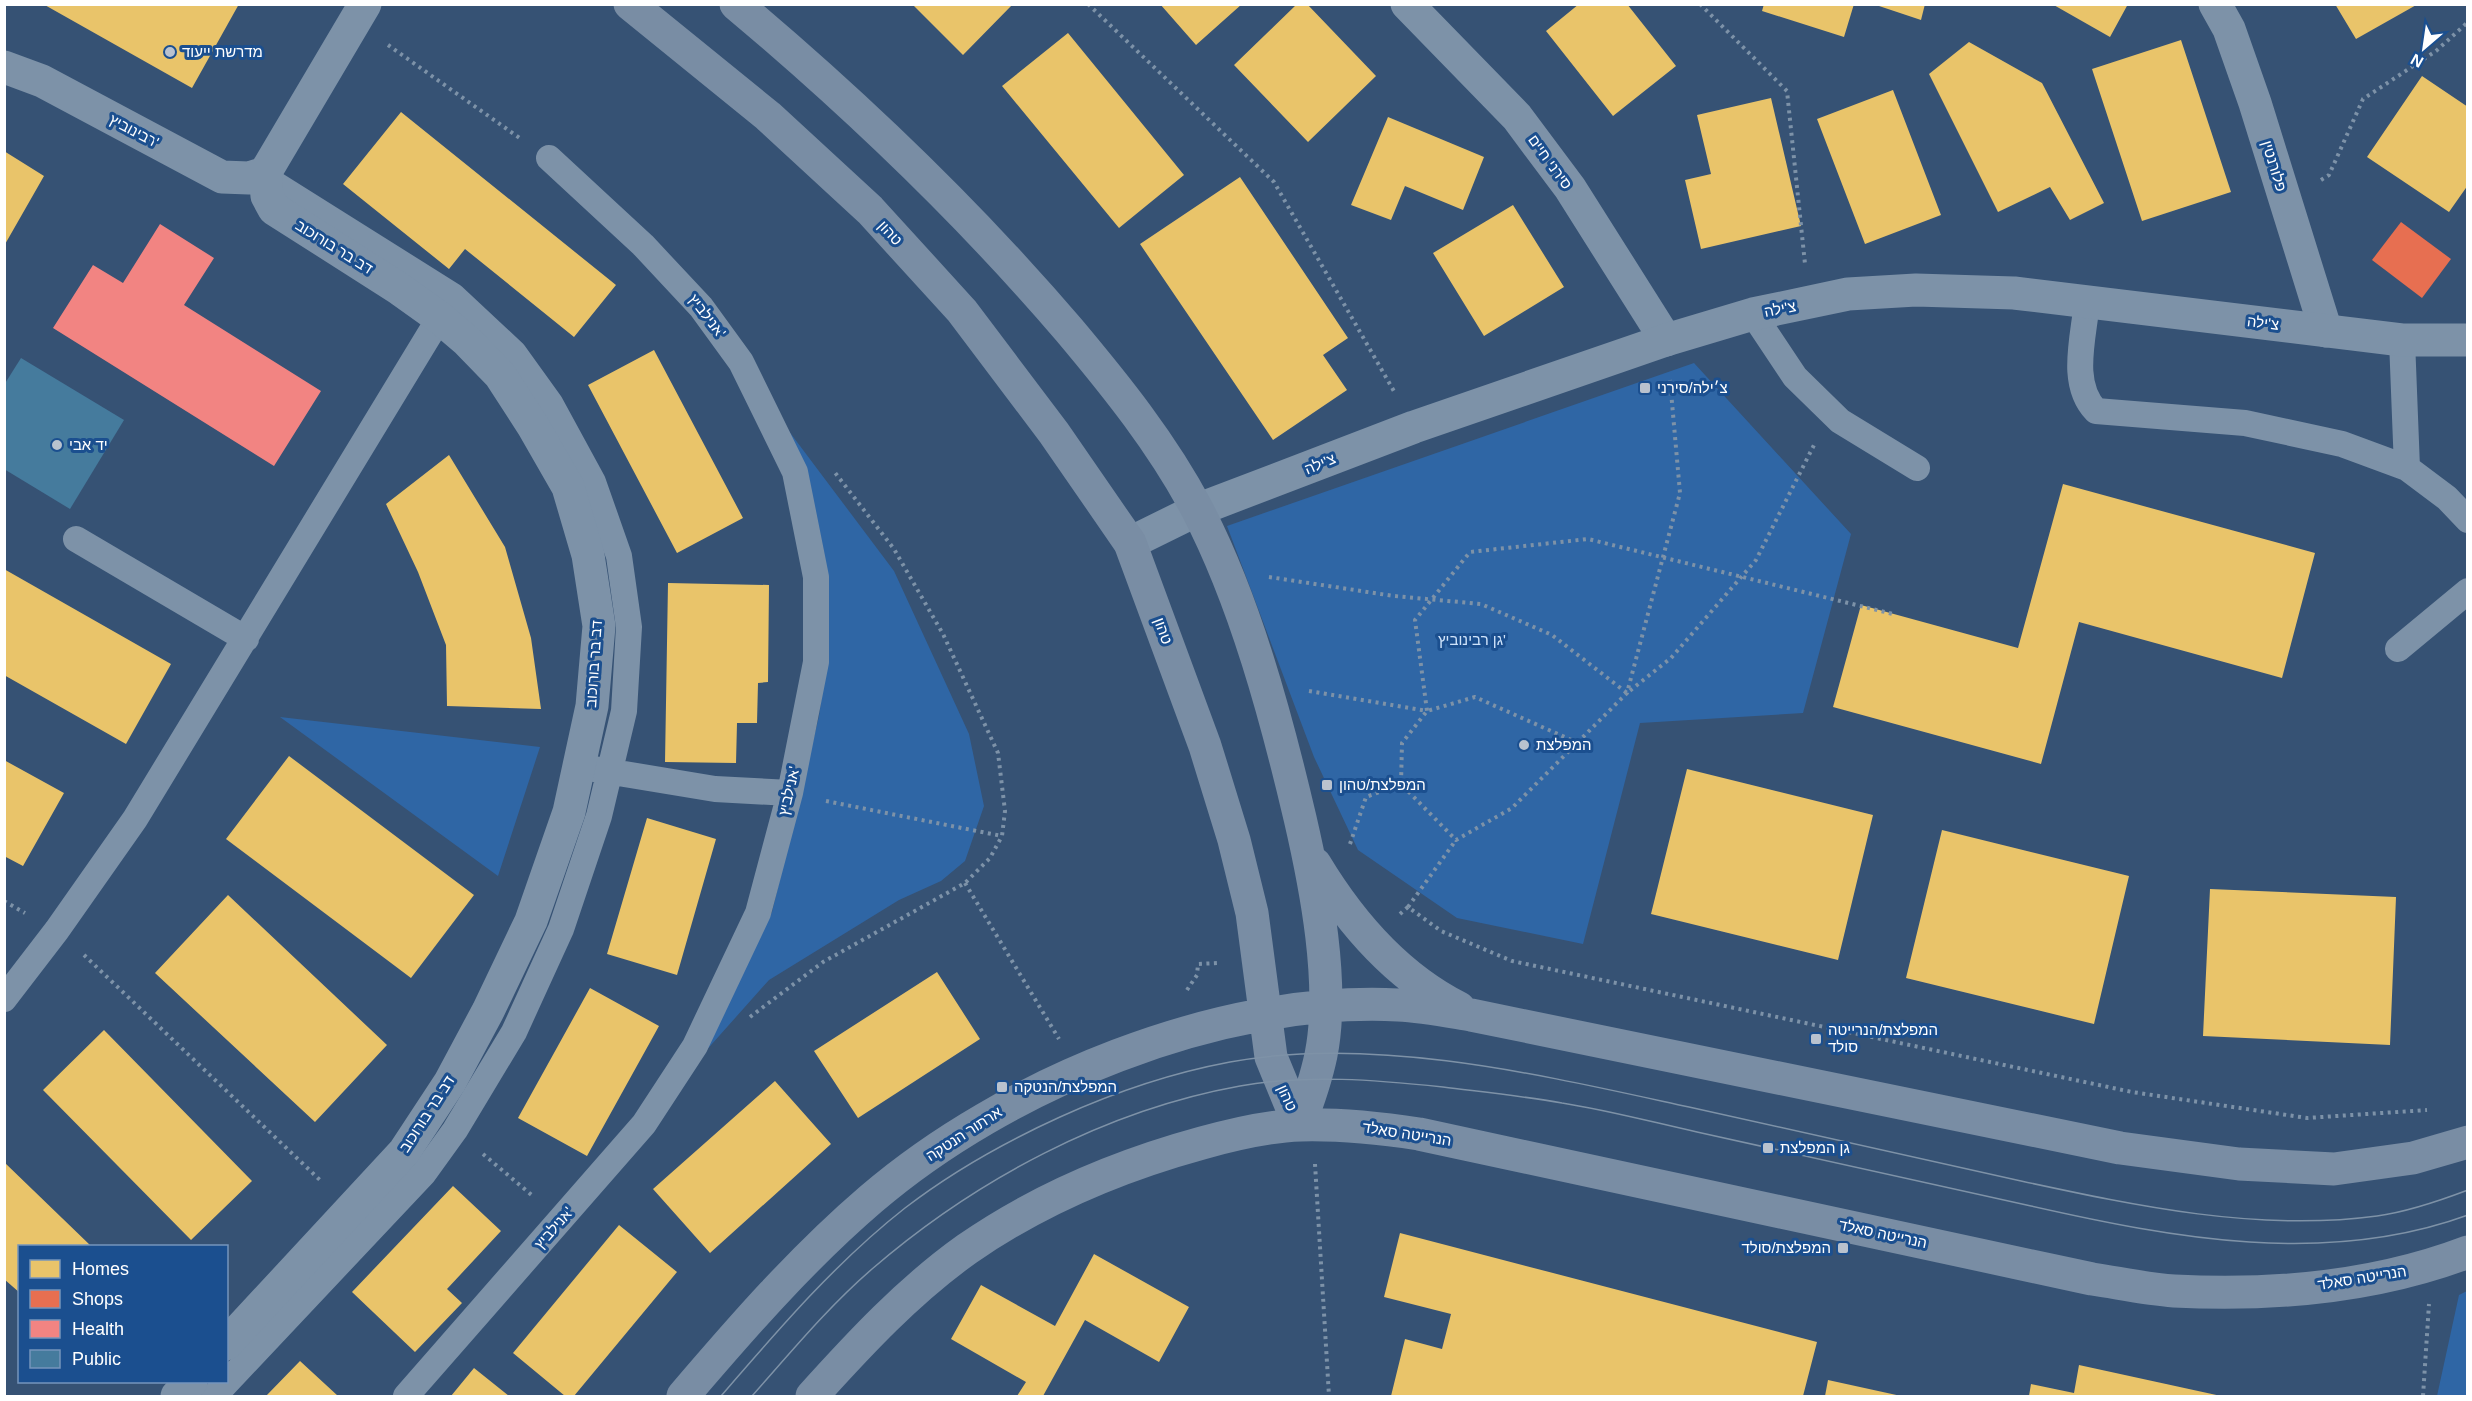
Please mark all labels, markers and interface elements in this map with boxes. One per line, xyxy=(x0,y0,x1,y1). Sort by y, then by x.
north arrow xyxy=(2394,18,2454,78)
place label: מדרשת ייעוד xyxy=(182,43,263,60)
marker: מדרשת ייעוד xyxy=(163,45,177,59)
text: N xyxy=(2408,50,2426,71)
street label: רבינוביץ' xyxy=(107,110,162,151)
street label: סירני חיים xyxy=(1525,131,1576,192)
street label: פלורנטין xyxy=(2259,138,2290,193)
street label: דב בר בורוכוב xyxy=(293,216,376,277)
street label: טהון xyxy=(875,217,906,248)
street label: אנילביץ' xyxy=(685,291,730,341)
street label: צ'ילה xyxy=(1763,297,1797,320)
street label: צ'ילה xyxy=(2246,312,2280,333)
place label: צ׳ילה/סירני xyxy=(1657,379,1728,396)
marker: צ׳ילה/סירני xyxy=(1638,381,1652,395)
place label: יד אבי xyxy=(69,436,108,453)
marker: יד אבי xyxy=(50,438,64,452)
street label: צ'ילה xyxy=(1302,449,1338,478)
street label: טהון xyxy=(1151,615,1176,646)
street label: דב בר בורוכוב xyxy=(582,620,605,708)
park label: גן רבינוביץ' xyxy=(1438,631,1506,648)
place label: המפלצת xyxy=(1536,736,1591,753)
marker: המפלצת xyxy=(1517,738,1531,752)
street label: אנילביץ' xyxy=(775,764,802,817)
place label: המפלצת/טהון xyxy=(1339,776,1426,793)
marker: המפלצת/טהון xyxy=(1320,778,1334,792)
place label: המפלצת/הנרייטה סולד xyxy=(1828,1021,1938,1055)
marker: המפלצת/הנרייטה סולד xyxy=(1809,1032,1823,1046)
street label: דב בר בורוכוב xyxy=(396,1072,458,1155)
place label: המפלצת/הנטקה xyxy=(1014,1078,1117,1095)
marker: המפלצת/הנטקה xyxy=(995,1080,1009,1094)
street label: טהון xyxy=(1274,1082,1301,1114)
street label: ארתור הנטקה xyxy=(923,1102,1005,1164)
street label: הנרייטה סאלד xyxy=(1361,1118,1453,1149)
place label: גן המפלצת xyxy=(1780,1139,1850,1156)
marker: גן המפלצת xyxy=(1761,1141,1775,1155)
street label: אנילביץ' xyxy=(531,1203,577,1252)
street label: הנרייטה סאלד xyxy=(1837,1216,1929,1251)
place label: המפלצת/סולד xyxy=(1741,1239,1831,1256)
marker: המפלצת/סולד xyxy=(1836,1241,1850,1255)
legend xyxy=(18,1245,228,1383)
text: Homes xyxy=(72,1259,129,1279)
street label: הנרייטה סאלד xyxy=(2316,1262,2408,1293)
text: Shops xyxy=(72,1289,123,1309)
text: Health xyxy=(72,1319,124,1339)
text: Public xyxy=(72,1349,121,1369)

